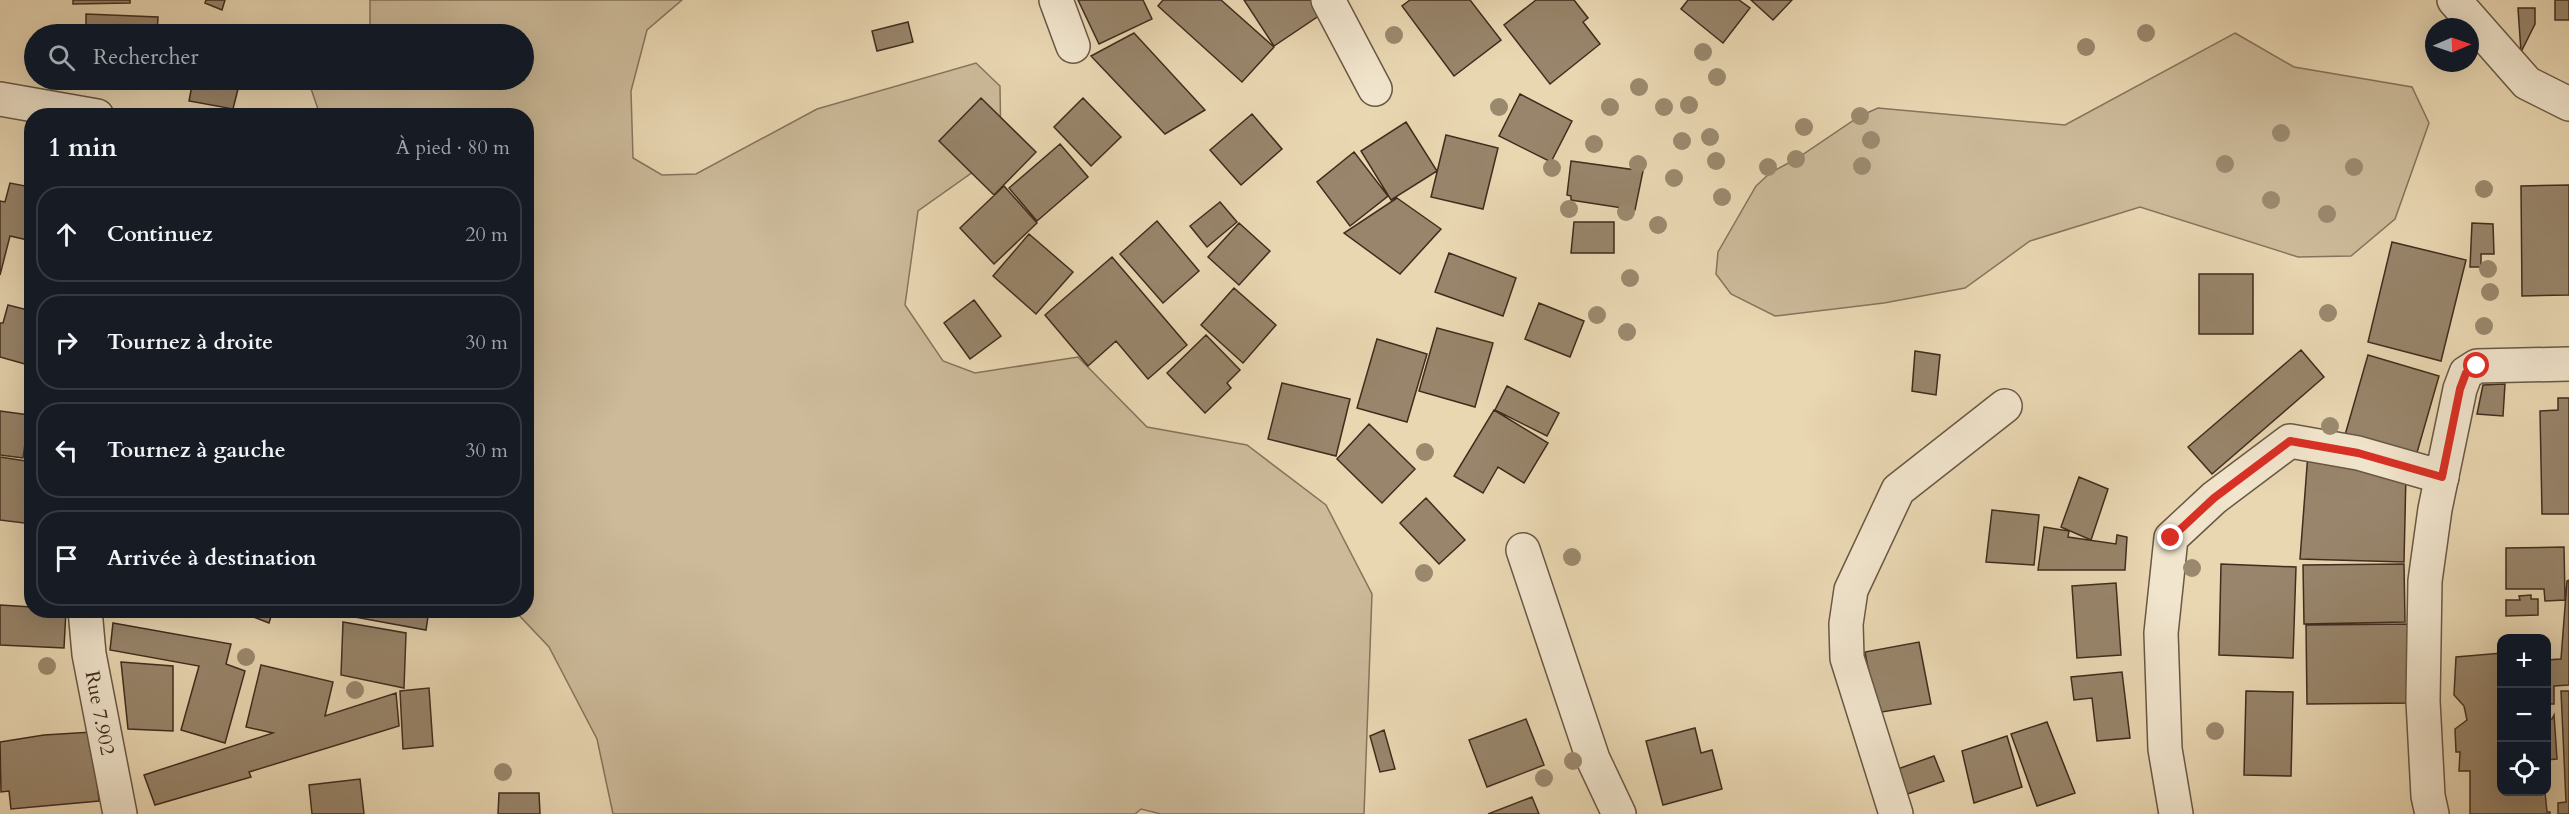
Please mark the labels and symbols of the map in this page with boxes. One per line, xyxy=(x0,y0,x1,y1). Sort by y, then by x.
north arrow xyxy=(2425,18,2479,72)
route start xyxy=(2463,352,2489,378)
route end xyxy=(2157,524,2183,550)
street label: Rue 7.902 xyxy=(79,668,121,757)

